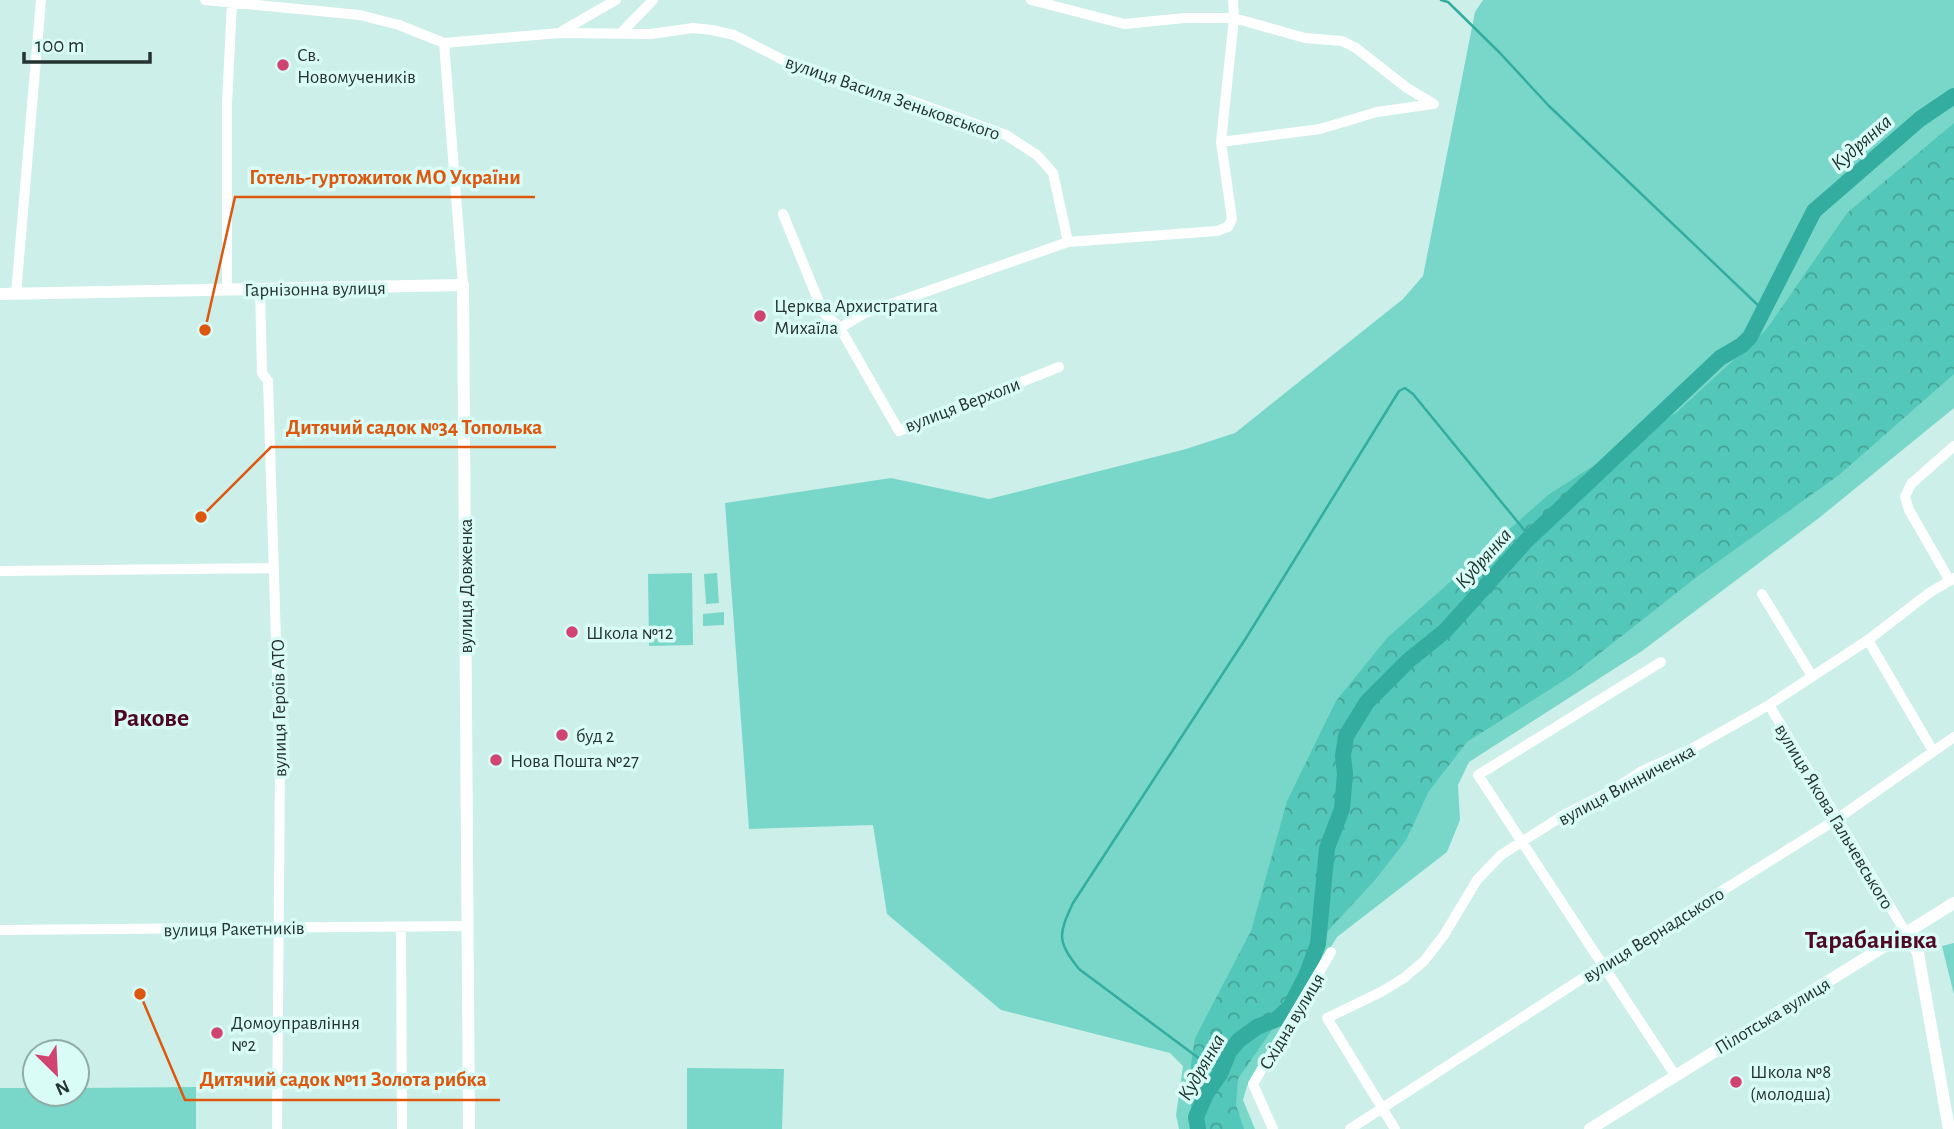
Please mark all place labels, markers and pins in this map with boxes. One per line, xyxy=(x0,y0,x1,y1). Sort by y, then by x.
place label: Св. Новомучеників xyxy=(297,46,416,87)
marker: Св. Новомучеників xyxy=(275,57,291,73)
callout: Готель-гуртожиток МО України xyxy=(235,155,535,197)
place label: Церква Архистратига Михаїла xyxy=(774,297,938,338)
marker: Церква Архистратига Михаїла xyxy=(752,308,768,324)
callout: Дитячий садок №34 Тополька xyxy=(271,405,556,447)
marker: Школа №12 xyxy=(564,624,580,640)
place label: Школа №12 xyxy=(586,624,674,643)
marker: буд 2 xyxy=(554,727,570,743)
place label: буд 2 xyxy=(576,727,615,746)
marker: Нова Пошта №27 xyxy=(488,752,504,768)
place label: Нова Пошта №27 xyxy=(510,752,639,771)
place label: Домоуправління №2 xyxy=(231,1014,360,1055)
marker: Домоуправління №2 xyxy=(209,1025,225,1041)
callout: Дитячий садок №11 Золота рибка xyxy=(185,1058,500,1100)
place label: Школа №8 (молодша) xyxy=(1750,1063,1831,1104)
marker: Школа №8 (молодша) xyxy=(1728,1074,1744,1090)

